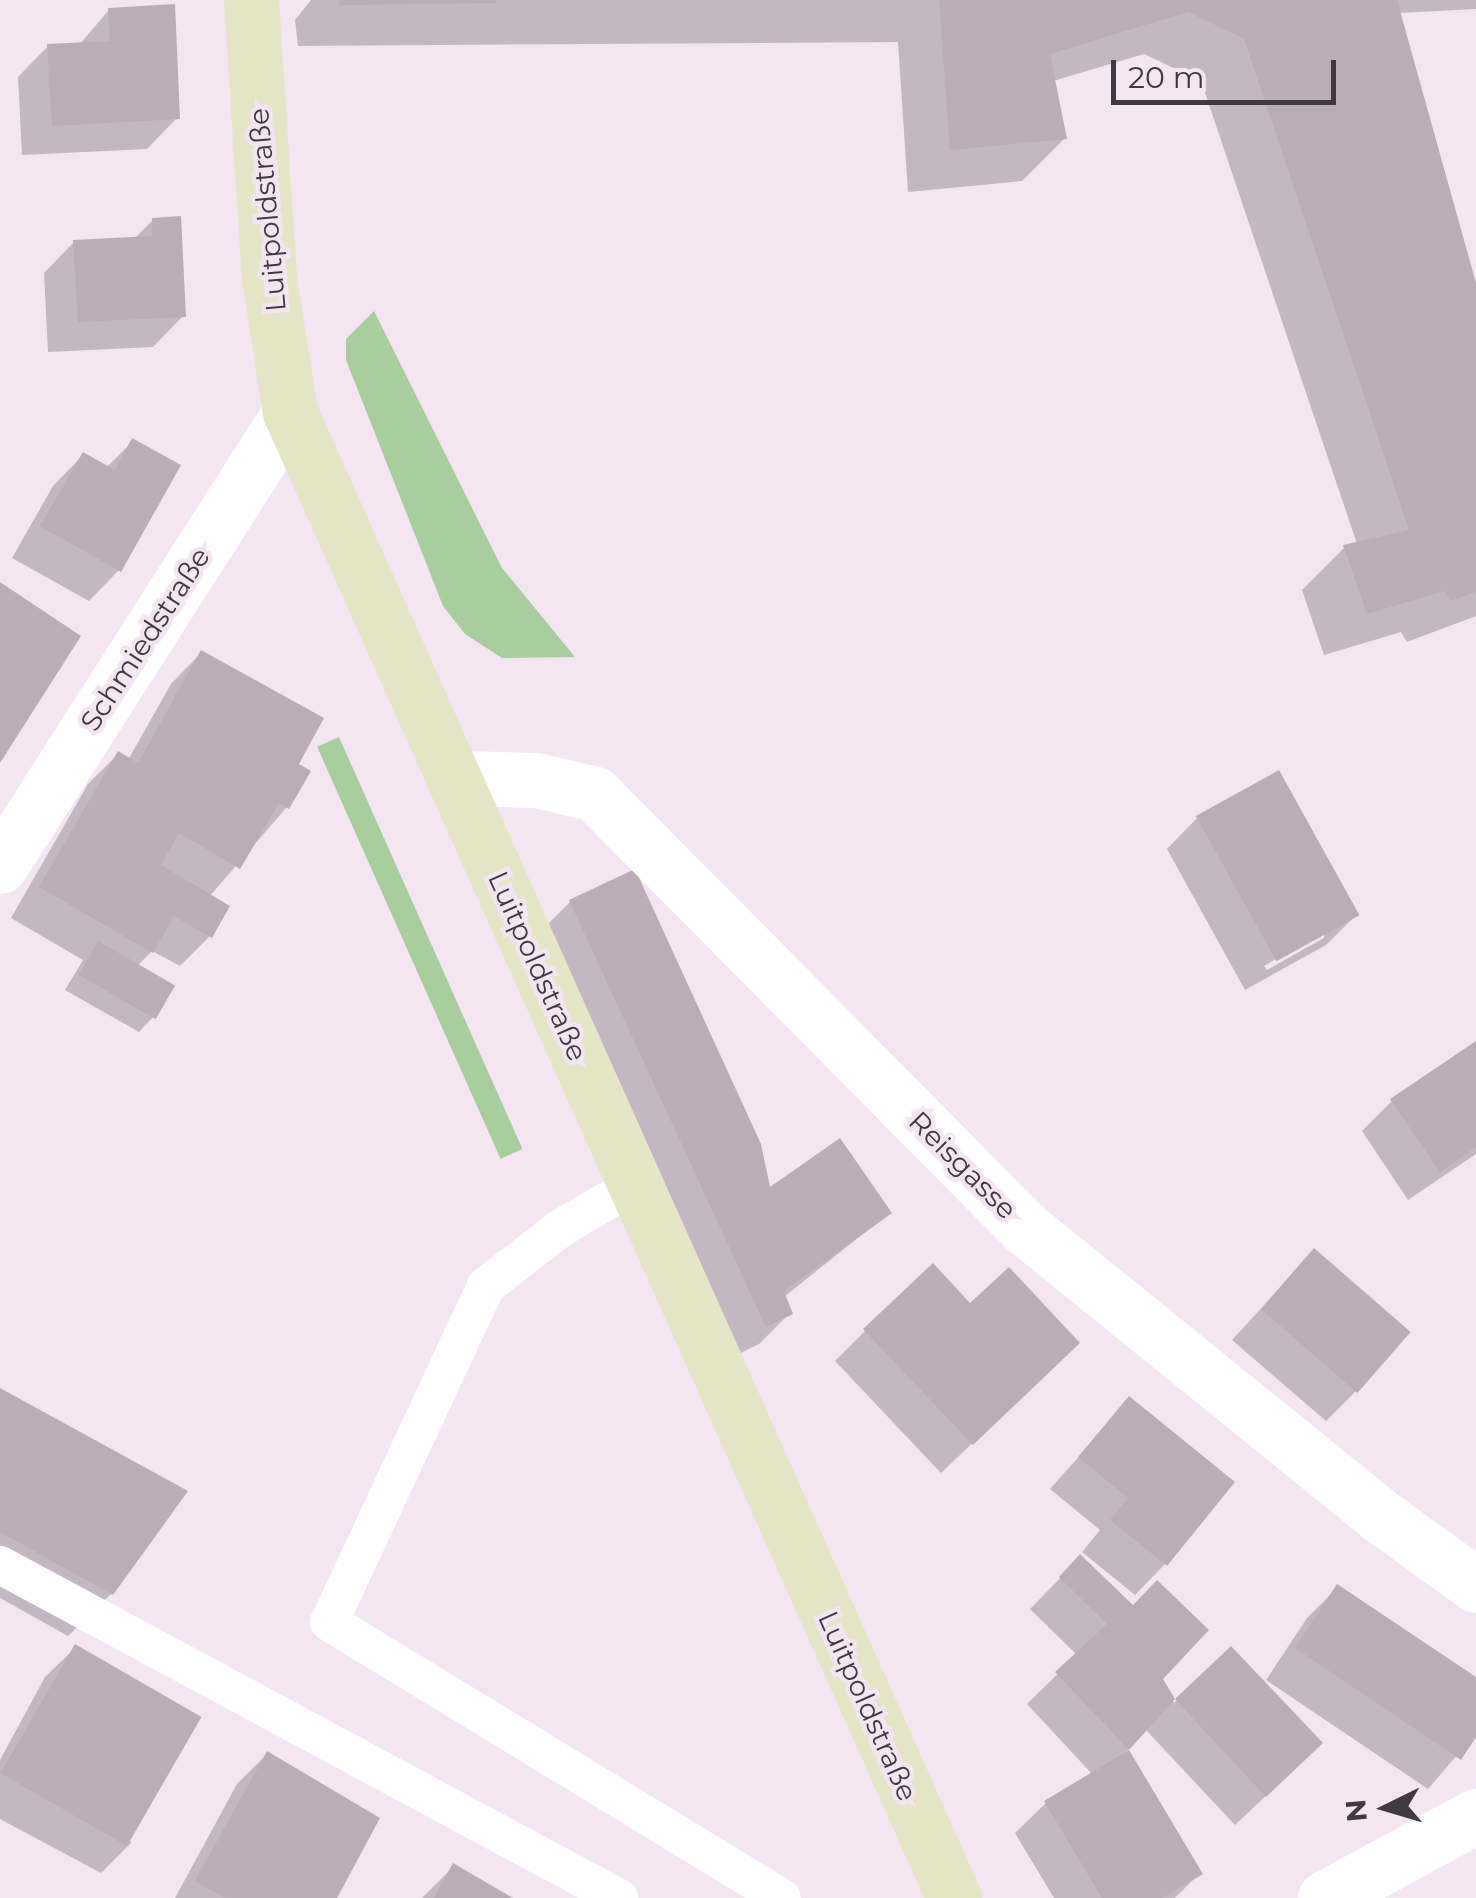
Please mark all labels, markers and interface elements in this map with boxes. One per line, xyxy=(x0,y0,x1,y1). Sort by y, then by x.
scale bar xyxy=(1116,40,1341,102)
text: 20 m xyxy=(1128,59,1205,96)
street label: Luitpoldstraße xyxy=(241,107,293,313)
street label: Schmiedstraße xyxy=(73,541,217,737)
street label: Luitpoldstraße xyxy=(481,866,595,1066)
street label: Reisgasse xyxy=(902,1104,1024,1226)
street label: Luitpoldstraße xyxy=(811,1606,925,1806)
north arrow xyxy=(1336,1758,1436,1858)
text: N xyxy=(1338,1798,1374,1823)

